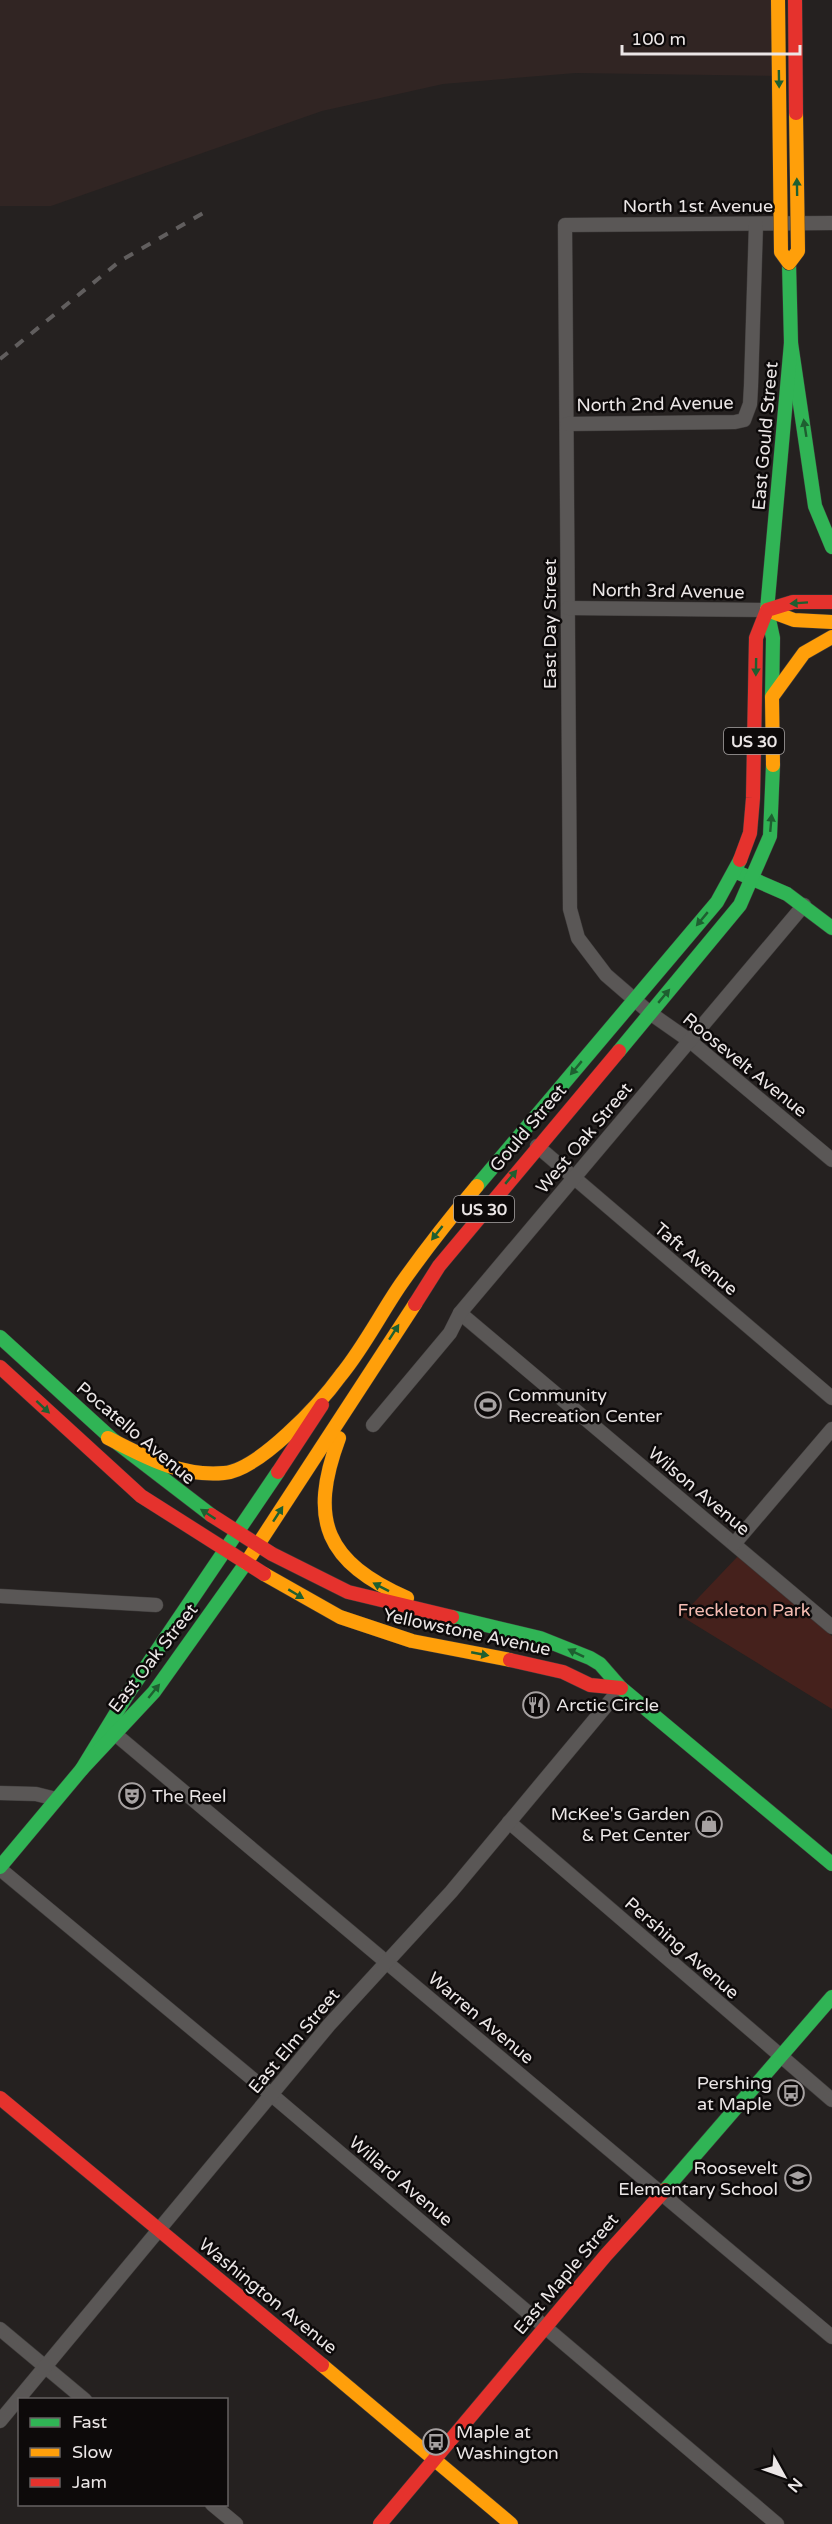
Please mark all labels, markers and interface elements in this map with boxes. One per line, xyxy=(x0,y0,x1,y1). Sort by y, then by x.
scale bar xyxy=(622,18,800,56)
text: 100 m xyxy=(631,28,686,50)
one-way arrow xyxy=(774,70,784,89)
one-way arrow xyxy=(793,178,802,197)
street label: North 1st Avenue xyxy=(623,195,773,217)
street label: East Gould Street xyxy=(748,361,782,511)
street label: North 2nd Avenue xyxy=(576,392,734,416)
one-way arrow xyxy=(800,418,809,437)
street label: East Day Street xyxy=(539,559,561,689)
street label: North 3rd Avenue xyxy=(591,579,745,603)
one-way arrow xyxy=(789,598,808,607)
one-way arrow xyxy=(751,657,761,676)
road number: US 30 xyxy=(724,728,784,754)
one-way arrow xyxy=(766,813,776,832)
one-way arrow xyxy=(696,911,709,927)
one-way arrow xyxy=(657,989,670,1004)
street label: Roosevelt Avenue xyxy=(678,1008,812,1122)
one-way arrow xyxy=(570,1060,583,1075)
street label: West Oak Street xyxy=(531,1078,637,1198)
street label: Gould Street xyxy=(485,1080,571,1176)
one-way arrow xyxy=(504,1170,517,1185)
road number: US 30 xyxy=(454,1196,514,1222)
street label: Taft Avenue xyxy=(650,1218,742,1300)
one-way arrow xyxy=(431,1225,443,1241)
one-way arrow xyxy=(389,1324,400,1340)
street label: Pocatello Avenue xyxy=(72,1377,200,1489)
place label: Community Recreation Center xyxy=(508,1384,662,1427)
sports icon: Community Recreation Center xyxy=(473,1390,503,1420)
one-way arrow xyxy=(35,1400,50,1414)
street label: Wilson Avenue xyxy=(643,1442,755,1540)
one-way arrow xyxy=(272,1507,284,1523)
one-way arrow xyxy=(201,1508,217,1520)
one-way arrow xyxy=(372,1582,389,1592)
one-way arrow xyxy=(288,1588,304,1599)
street label: East Oak Street xyxy=(104,1599,202,1717)
park label: Freckleton Park xyxy=(677,1599,811,1621)
street label: Yellowstone Avenue xyxy=(381,1603,553,1661)
one-way arrow xyxy=(567,1648,584,1657)
one-way arrow xyxy=(470,1650,489,1659)
one-way arrow xyxy=(148,1683,161,1699)
restaurant icon: Arctic Circle xyxy=(521,1690,551,1720)
place label: Arctic Circle xyxy=(556,1694,659,1716)
theatre icon: The Reel xyxy=(117,1781,147,1811)
place label: The Reel xyxy=(152,1785,226,1807)
place label: McKee's Garden & Pet Center xyxy=(551,1803,690,1846)
shop icon: McKee's Garden & Pet Center xyxy=(694,1809,724,1839)
street label: Pershing Avenue xyxy=(620,1892,744,2004)
street label: Warren Avenue xyxy=(424,1967,538,2069)
street label: East Elm Street xyxy=(244,1984,344,2098)
place label: Pershing at Maple xyxy=(697,2072,772,2115)
bus stop icon: Pershing at Maple xyxy=(776,2078,806,2108)
street label: Willard Avenue xyxy=(345,2131,457,2231)
place label: Roosevelt Elementary School xyxy=(618,2157,778,2200)
school or university icon: Roosevelt Elementary School xyxy=(783,2163,813,2193)
street label: East Maple Street xyxy=(509,2209,623,2339)
street label: Washington Avenue xyxy=(194,2233,342,2359)
legend xyxy=(18,2398,228,2506)
text: Fast xyxy=(72,2411,107,2433)
place label: Maple at Washington xyxy=(456,2421,559,2464)
bus stop icon: Maple at Washington xyxy=(421,2427,451,2457)
text: Slow xyxy=(72,2441,113,2463)
north arrow xyxy=(754,2446,814,2506)
text: Jam xyxy=(72,2471,107,2493)
text: N xyxy=(783,2474,807,2496)

